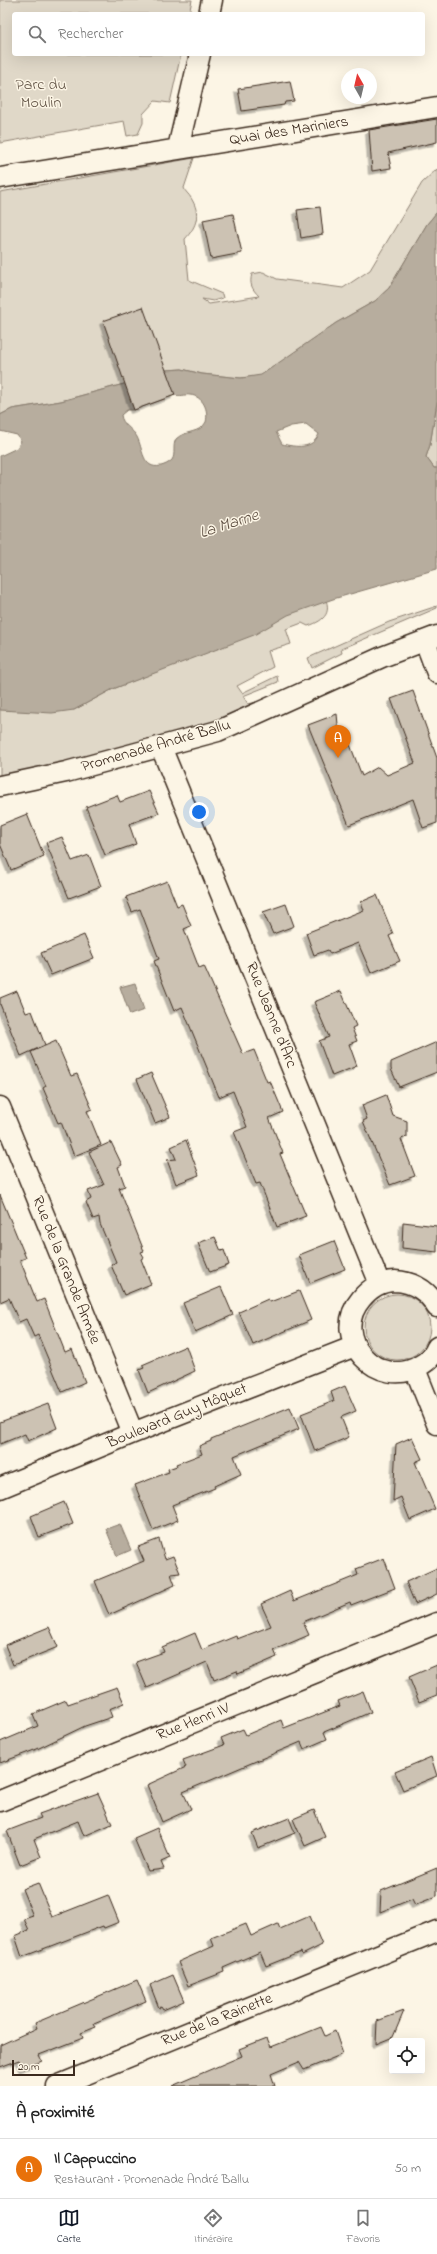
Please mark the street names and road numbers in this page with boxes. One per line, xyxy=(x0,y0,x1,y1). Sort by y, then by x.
street label: Quai des Mariniers xyxy=(228,110,350,152)
street label: Promenade André Ballu xyxy=(78,713,234,779)
street label: Rue Jeanne d'Arc xyxy=(239,958,303,1072)
street label: Rue de la Grande Armée xyxy=(25,1192,107,1348)
street label: Boulevard Guy Môquet xyxy=(102,1377,251,1455)
street label: Rue Henri IV xyxy=(153,1696,233,1747)
street label: Rue de la Rainette xyxy=(158,1986,277,2053)

